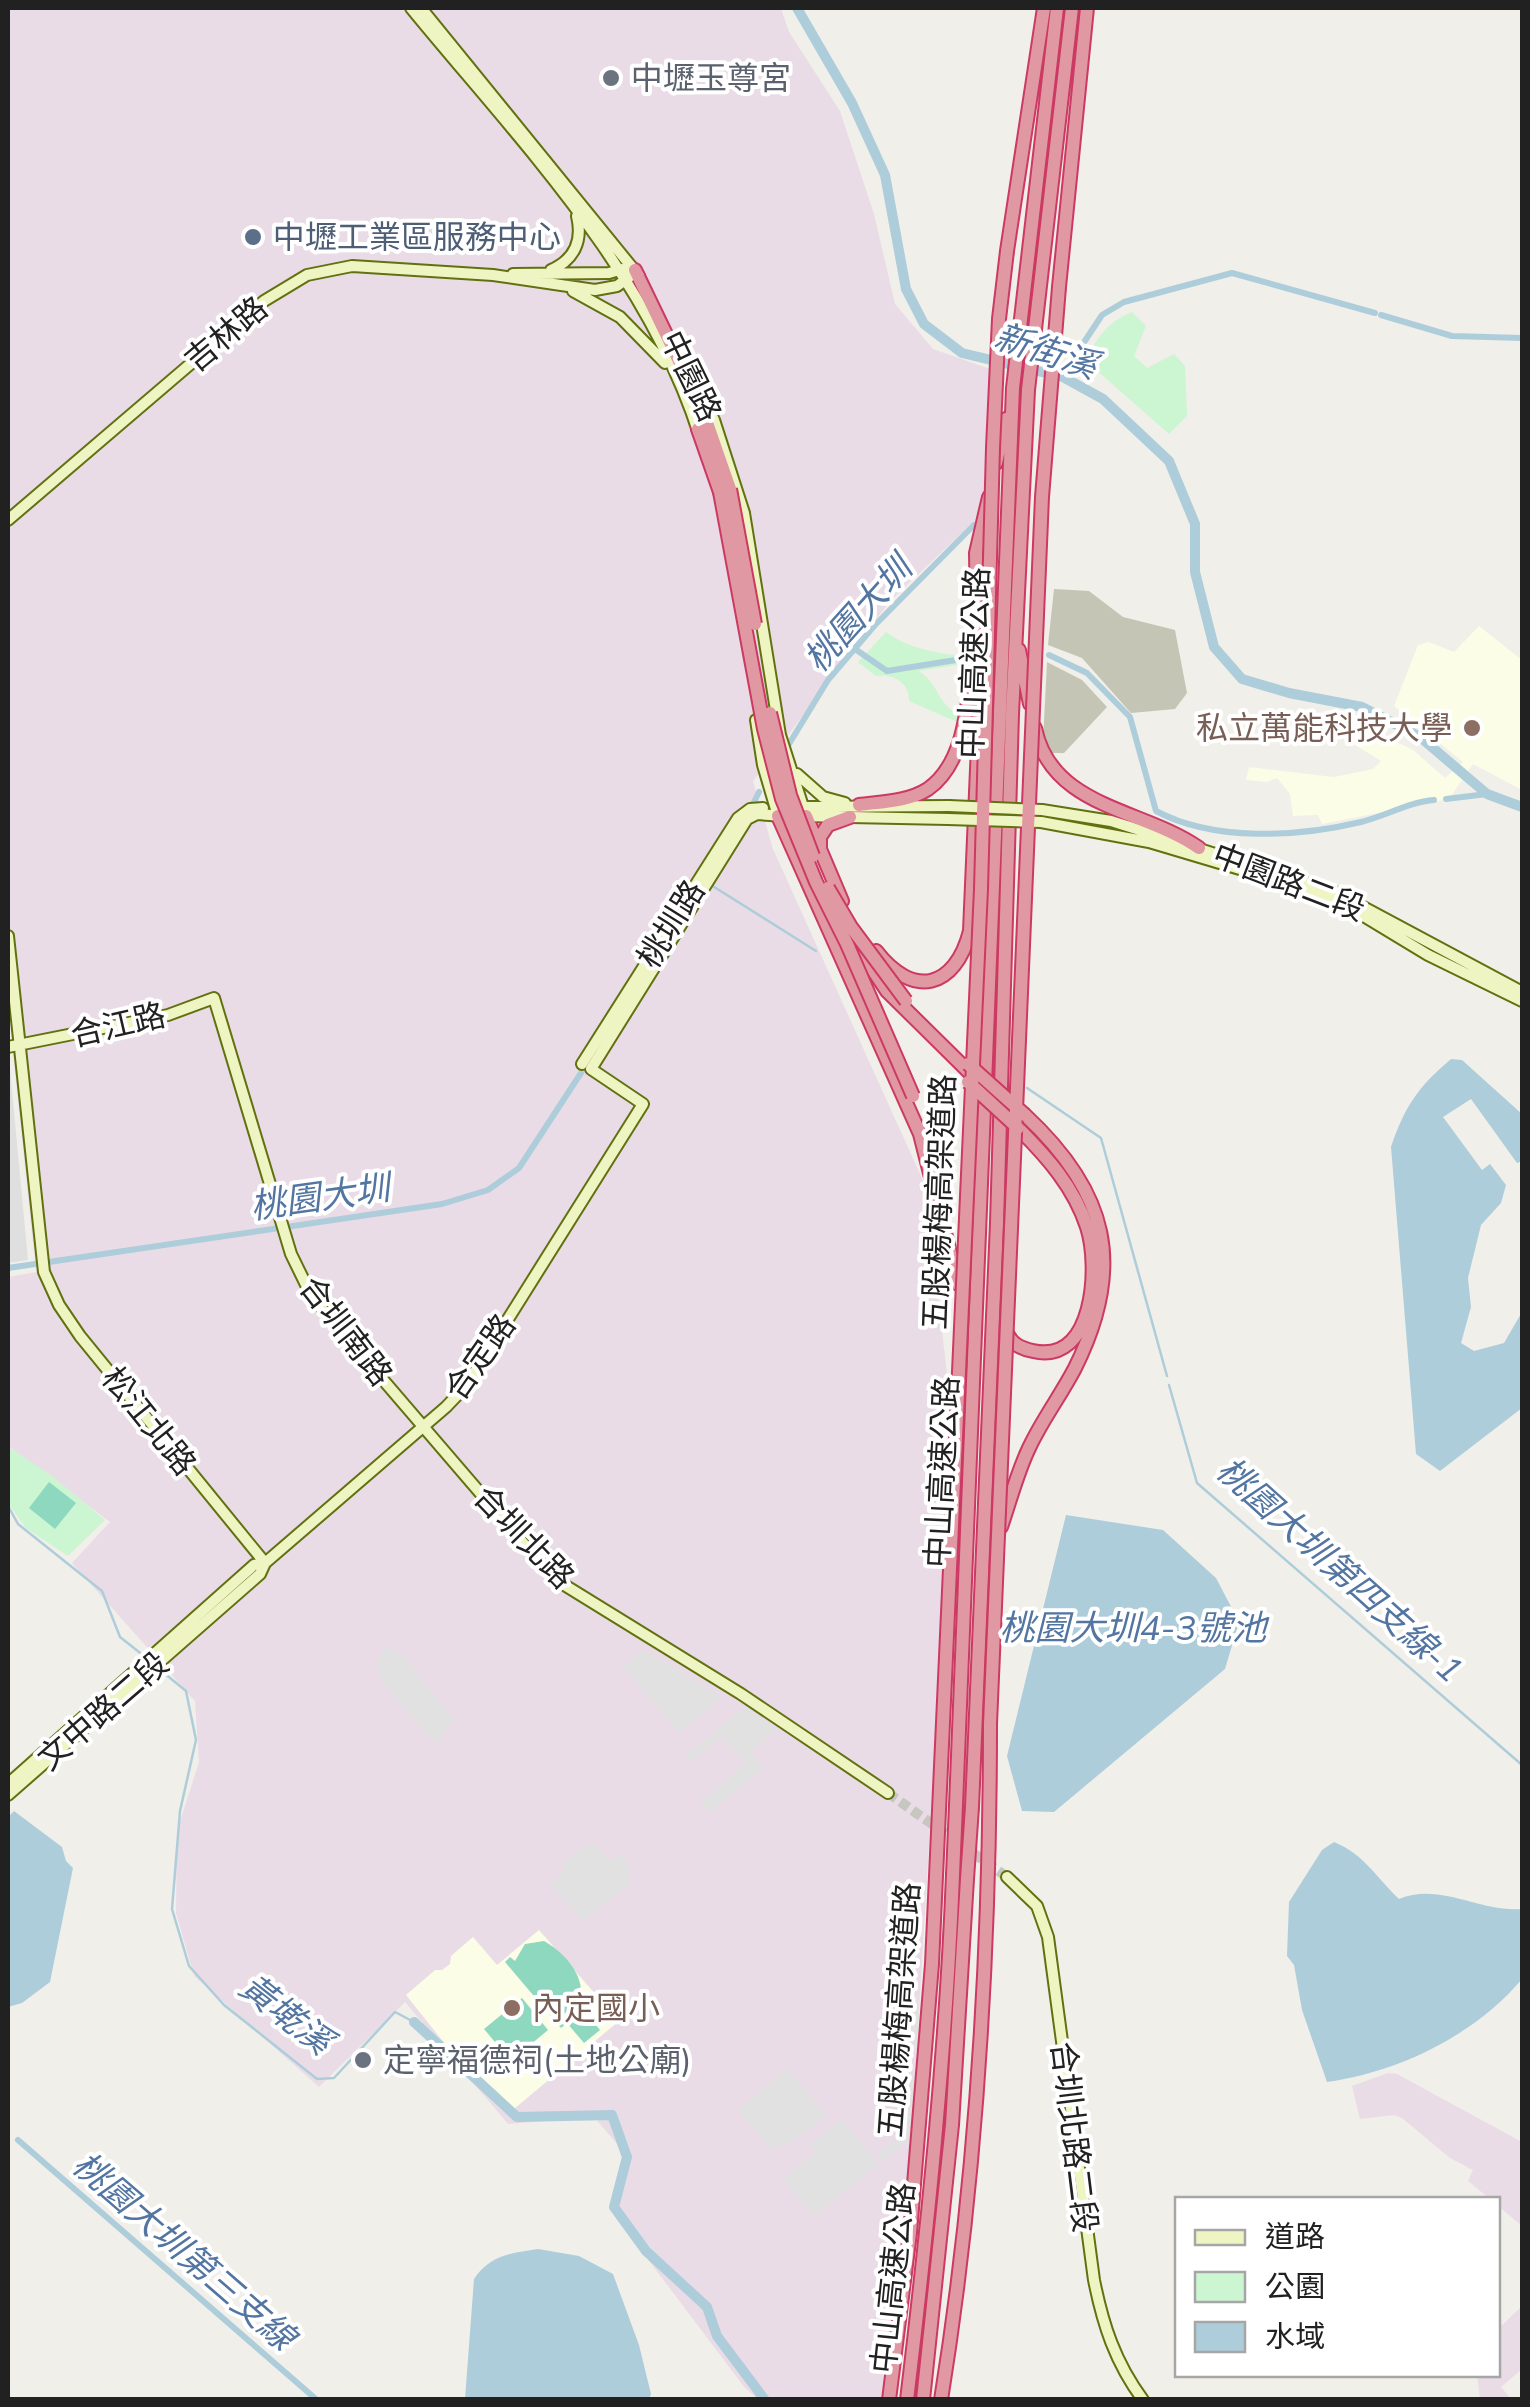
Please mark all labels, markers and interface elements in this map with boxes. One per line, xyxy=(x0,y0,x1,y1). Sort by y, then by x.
place label: 中壢玉尊宮 xyxy=(631,57,791,100)
marker: 中壢玉尊宮 xyxy=(600,67,622,89)
place label: 中壢工業區服務中心 xyxy=(273,216,561,259)
marker: 中壢工業區服務中心 xyxy=(242,226,264,248)
street label: 吉林路 xyxy=(176,287,277,382)
water label: 新街溪 xyxy=(989,313,1108,392)
street label: 中園路 xyxy=(650,324,731,429)
water label: 桃園大圳 xyxy=(794,543,926,682)
street label: 中山高速公路 xyxy=(950,566,999,760)
place label: 私立萬能科技大學 xyxy=(1196,707,1452,750)
marker: 私立萬能科技大學 xyxy=(1461,717,1483,739)
street label: 中園路二段 xyxy=(1206,834,1371,931)
street label: 桃圳路 xyxy=(628,872,715,976)
street label: 合江路 xyxy=(66,994,170,1057)
street label: 五股楊梅高架道路 xyxy=(914,1073,965,1331)
water label: 桃園大圳 xyxy=(247,1164,398,1231)
street label: 合圳南路 xyxy=(289,1268,402,1395)
street label: 合定路 xyxy=(435,1306,526,1409)
street label: 松江北路 xyxy=(92,1358,206,1485)
street label: 中山高速公路 xyxy=(916,1375,969,1569)
water label: 桃園大圳第四支線-1 xyxy=(1207,1447,1473,1694)
street label: 合圳北路 xyxy=(464,1476,584,1598)
water label: 桃園大圳4-3號池 xyxy=(1000,1605,1270,1652)
street label: 文中路二段 xyxy=(29,1643,178,1780)
street label: 五股楊梅高架道路 xyxy=(869,1881,930,2139)
water label: 黃墘溪 xyxy=(230,1964,345,2068)
place label: 內定國小 xyxy=(532,1987,660,2030)
marker: 內定國小 xyxy=(501,1997,523,2019)
place label: 定寧福德祠(土地公廟) xyxy=(383,2039,691,2082)
street label: 合圳北路二段 xyxy=(1040,2039,1107,2235)
marker: 定寧福德祠(土地公廟) xyxy=(352,2049,374,2071)
water label: 桃園大圳第三支線 xyxy=(63,2142,308,2364)
street label: 中山高速公路 xyxy=(862,2180,925,2376)
legend xyxy=(1175,2197,1500,2377)
text: 道路 xyxy=(1265,2217,1325,2258)
text: 公園 xyxy=(1265,2267,1325,2308)
text: 水域 xyxy=(1265,2317,1325,2358)

